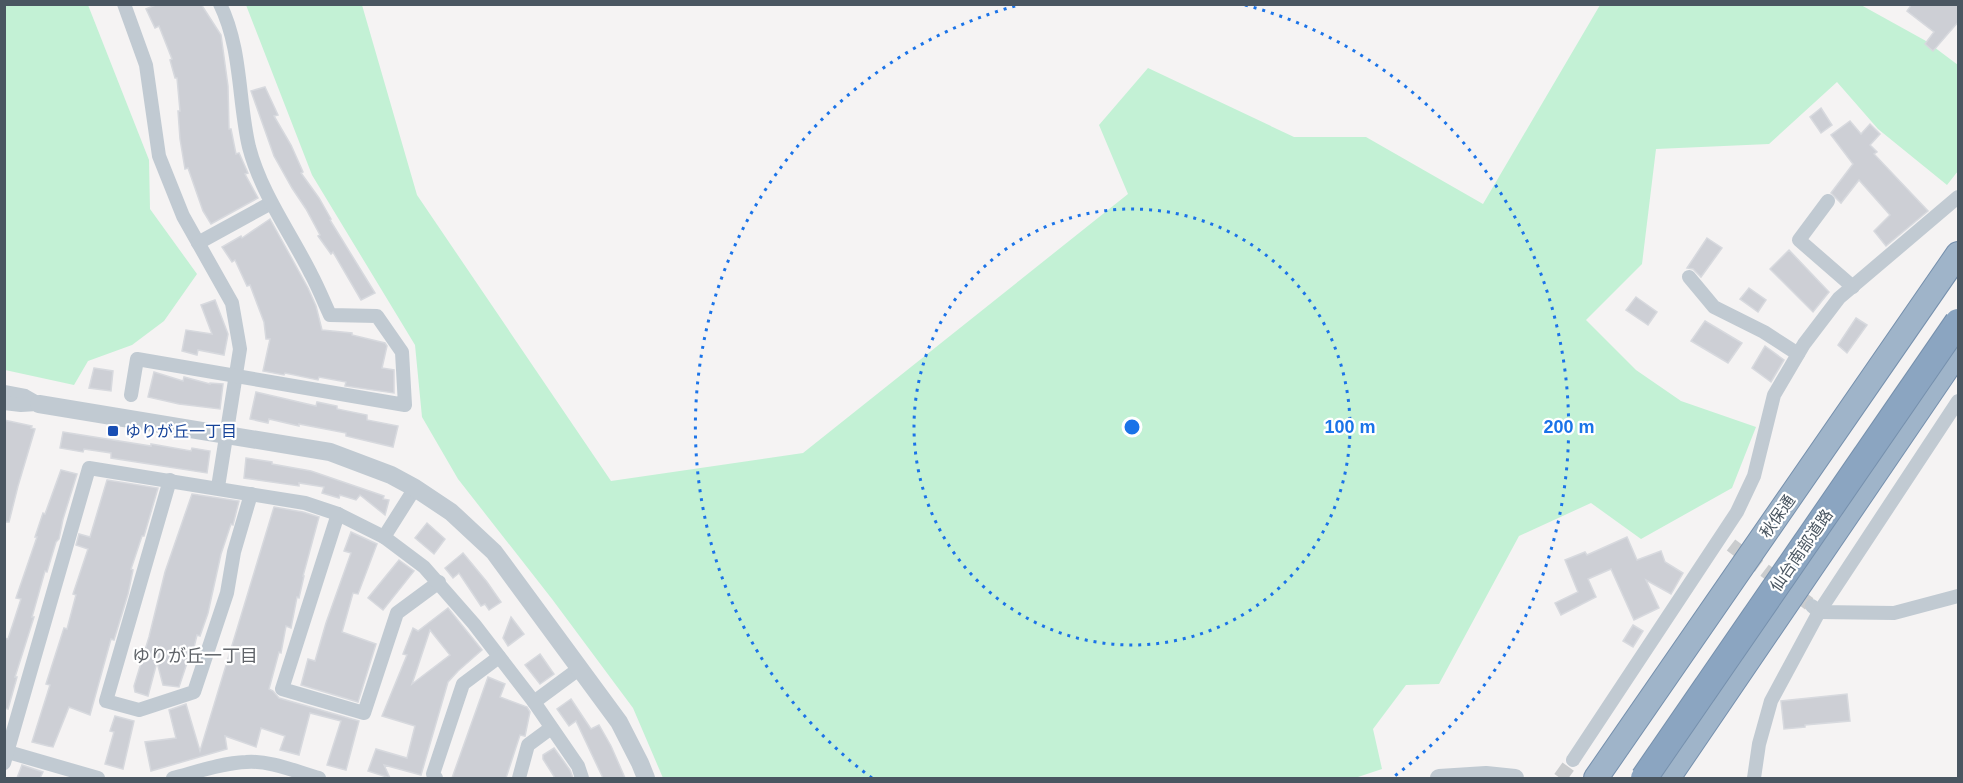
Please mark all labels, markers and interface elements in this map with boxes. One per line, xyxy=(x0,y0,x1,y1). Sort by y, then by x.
centre of rings xyxy=(1122,417,1142,437)
text: 100 m xyxy=(1324,417,1376,437)
text: 200 m xyxy=(1543,417,1595,437)
place label: ゆりが丘一丁目 xyxy=(125,423,237,440)
marker: ゆりが丘一丁目 xyxy=(106,424,120,438)
street label: 秋保通 xyxy=(1757,492,1798,541)
street label: 仙台南部道路 xyxy=(1767,506,1836,594)
district label: ゆりが丘一丁目 xyxy=(132,646,258,666)

